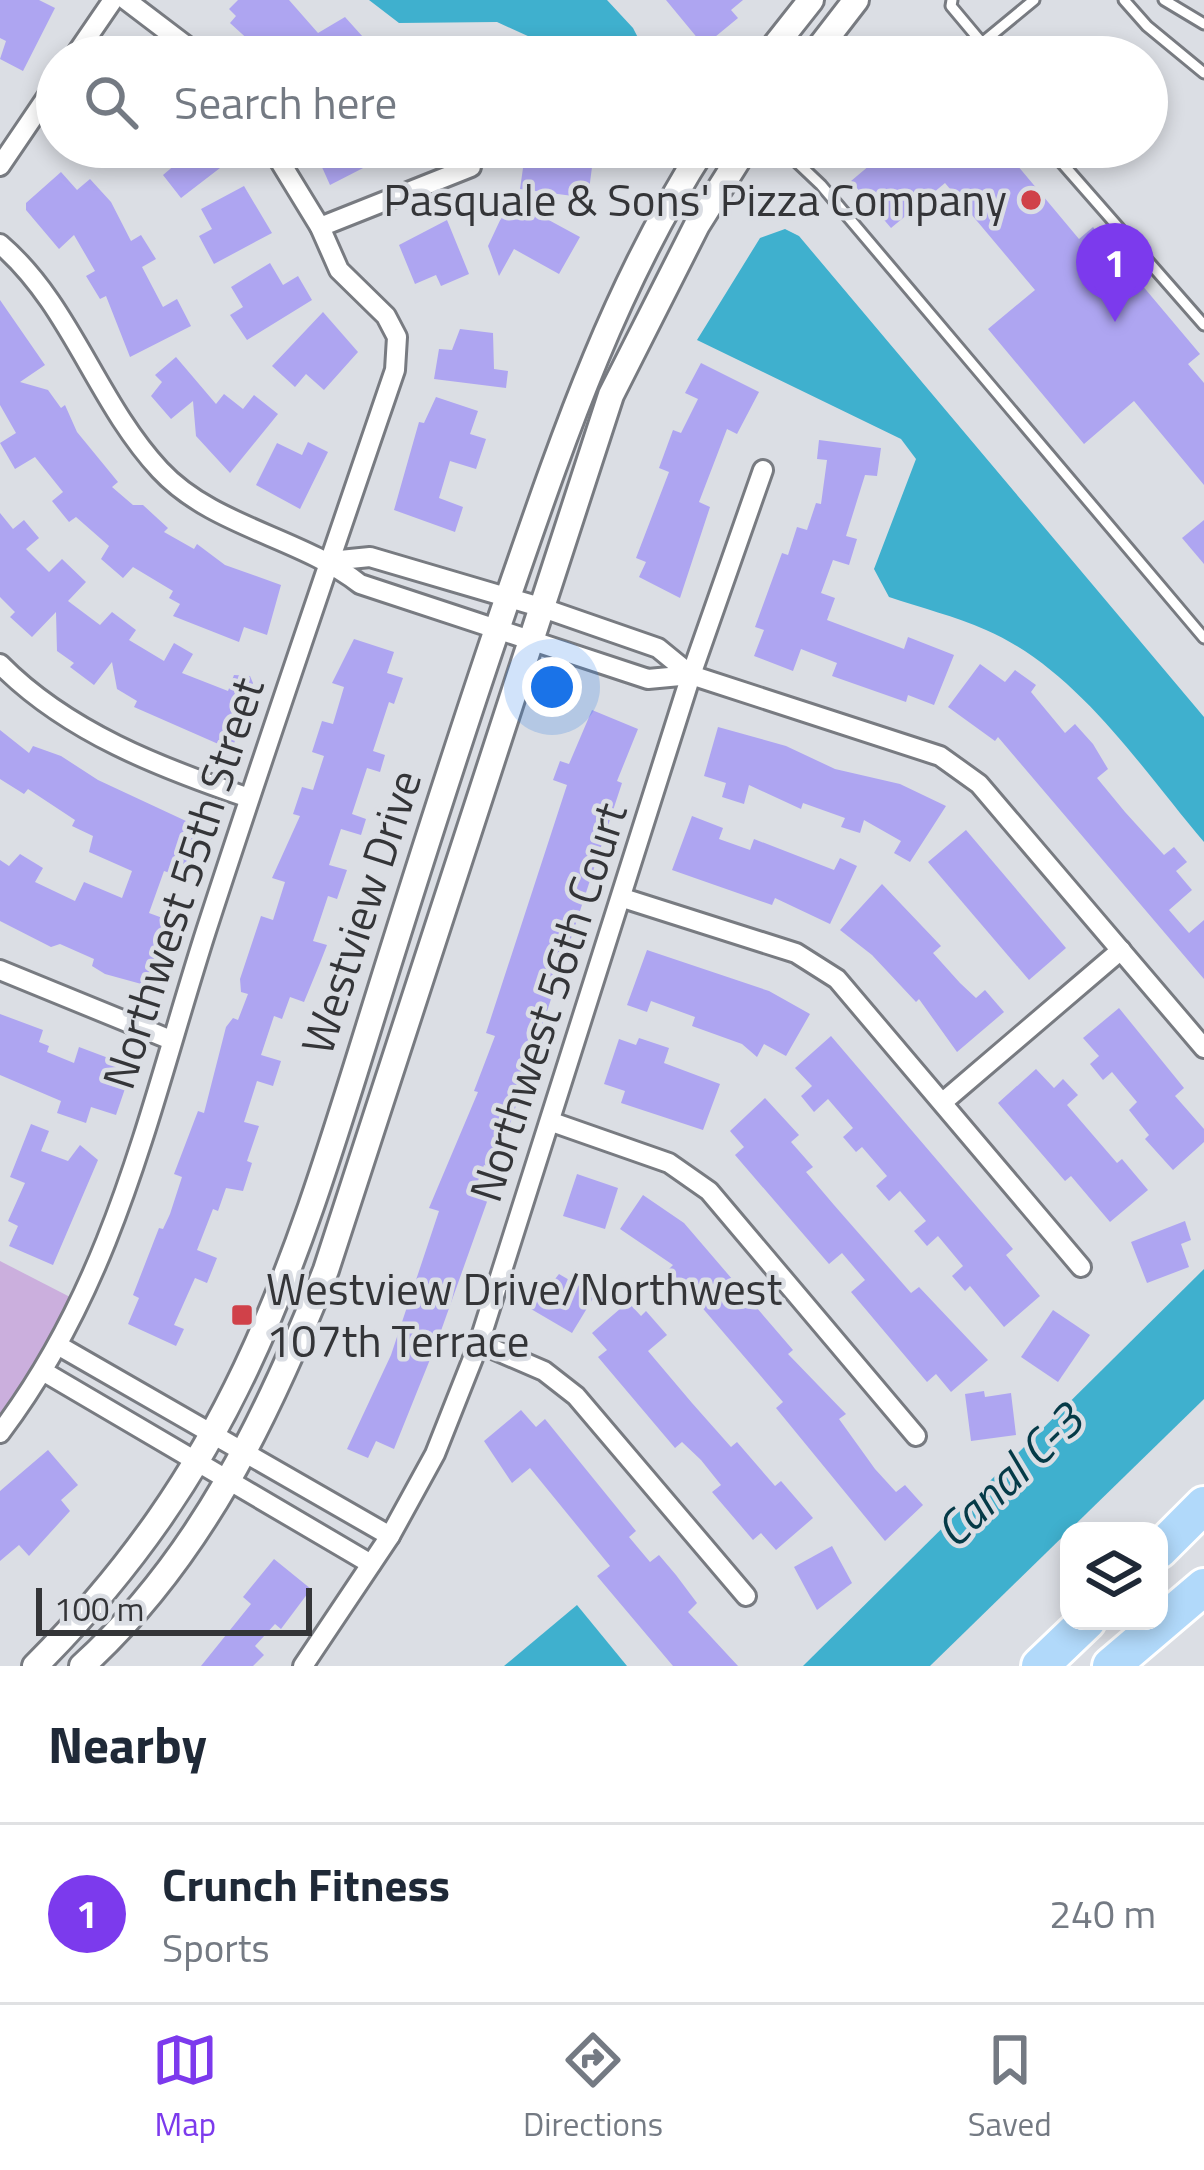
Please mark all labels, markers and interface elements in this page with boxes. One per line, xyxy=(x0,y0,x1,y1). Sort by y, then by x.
search box xyxy=(36,36,1168,168)
text: Search here xyxy=(174,68,397,136)
icon: search xyxy=(78,69,144,135)
place label: Pasquale & Sons' Pizza Company xyxy=(383,165,1007,233)
marker: Pasquale & Sons' Pizza Company xyxy=(1018,187,1044,213)
pin: 1 xyxy=(1076,223,1154,322)
your location xyxy=(522,657,582,717)
street label: Northwest 55th Street xyxy=(83,668,281,1097)
street label: Westview Drive xyxy=(282,761,438,1062)
street label: Northwest 56th Court xyxy=(450,793,644,1210)
place label: Westview Drive/Northwest 107th Terrace xyxy=(266,1254,783,1374)
marker: Westview Drive/Northwest 107th Terrace xyxy=(229,1302,255,1328)
water label: Canal C-3 xyxy=(918,1384,1101,1564)
map controls xyxy=(1060,1522,1168,1630)
button: layers xyxy=(1060,1522,1168,1630)
scale bar xyxy=(36,1582,312,1635)
text: 100 m xyxy=(54,1584,144,1634)
text: Nearby xyxy=(48,1705,207,1783)
text: Crunch Fitness xyxy=(162,1850,450,1918)
text: 1 xyxy=(76,1884,98,1943)
text: 240 m xyxy=(1049,1884,1156,1943)
text: Sports xyxy=(162,1918,270,1977)
tab: Map xyxy=(152,2027,218,2149)
tab: Directions xyxy=(523,2027,663,2149)
tab: Saved xyxy=(968,2027,1052,2149)

